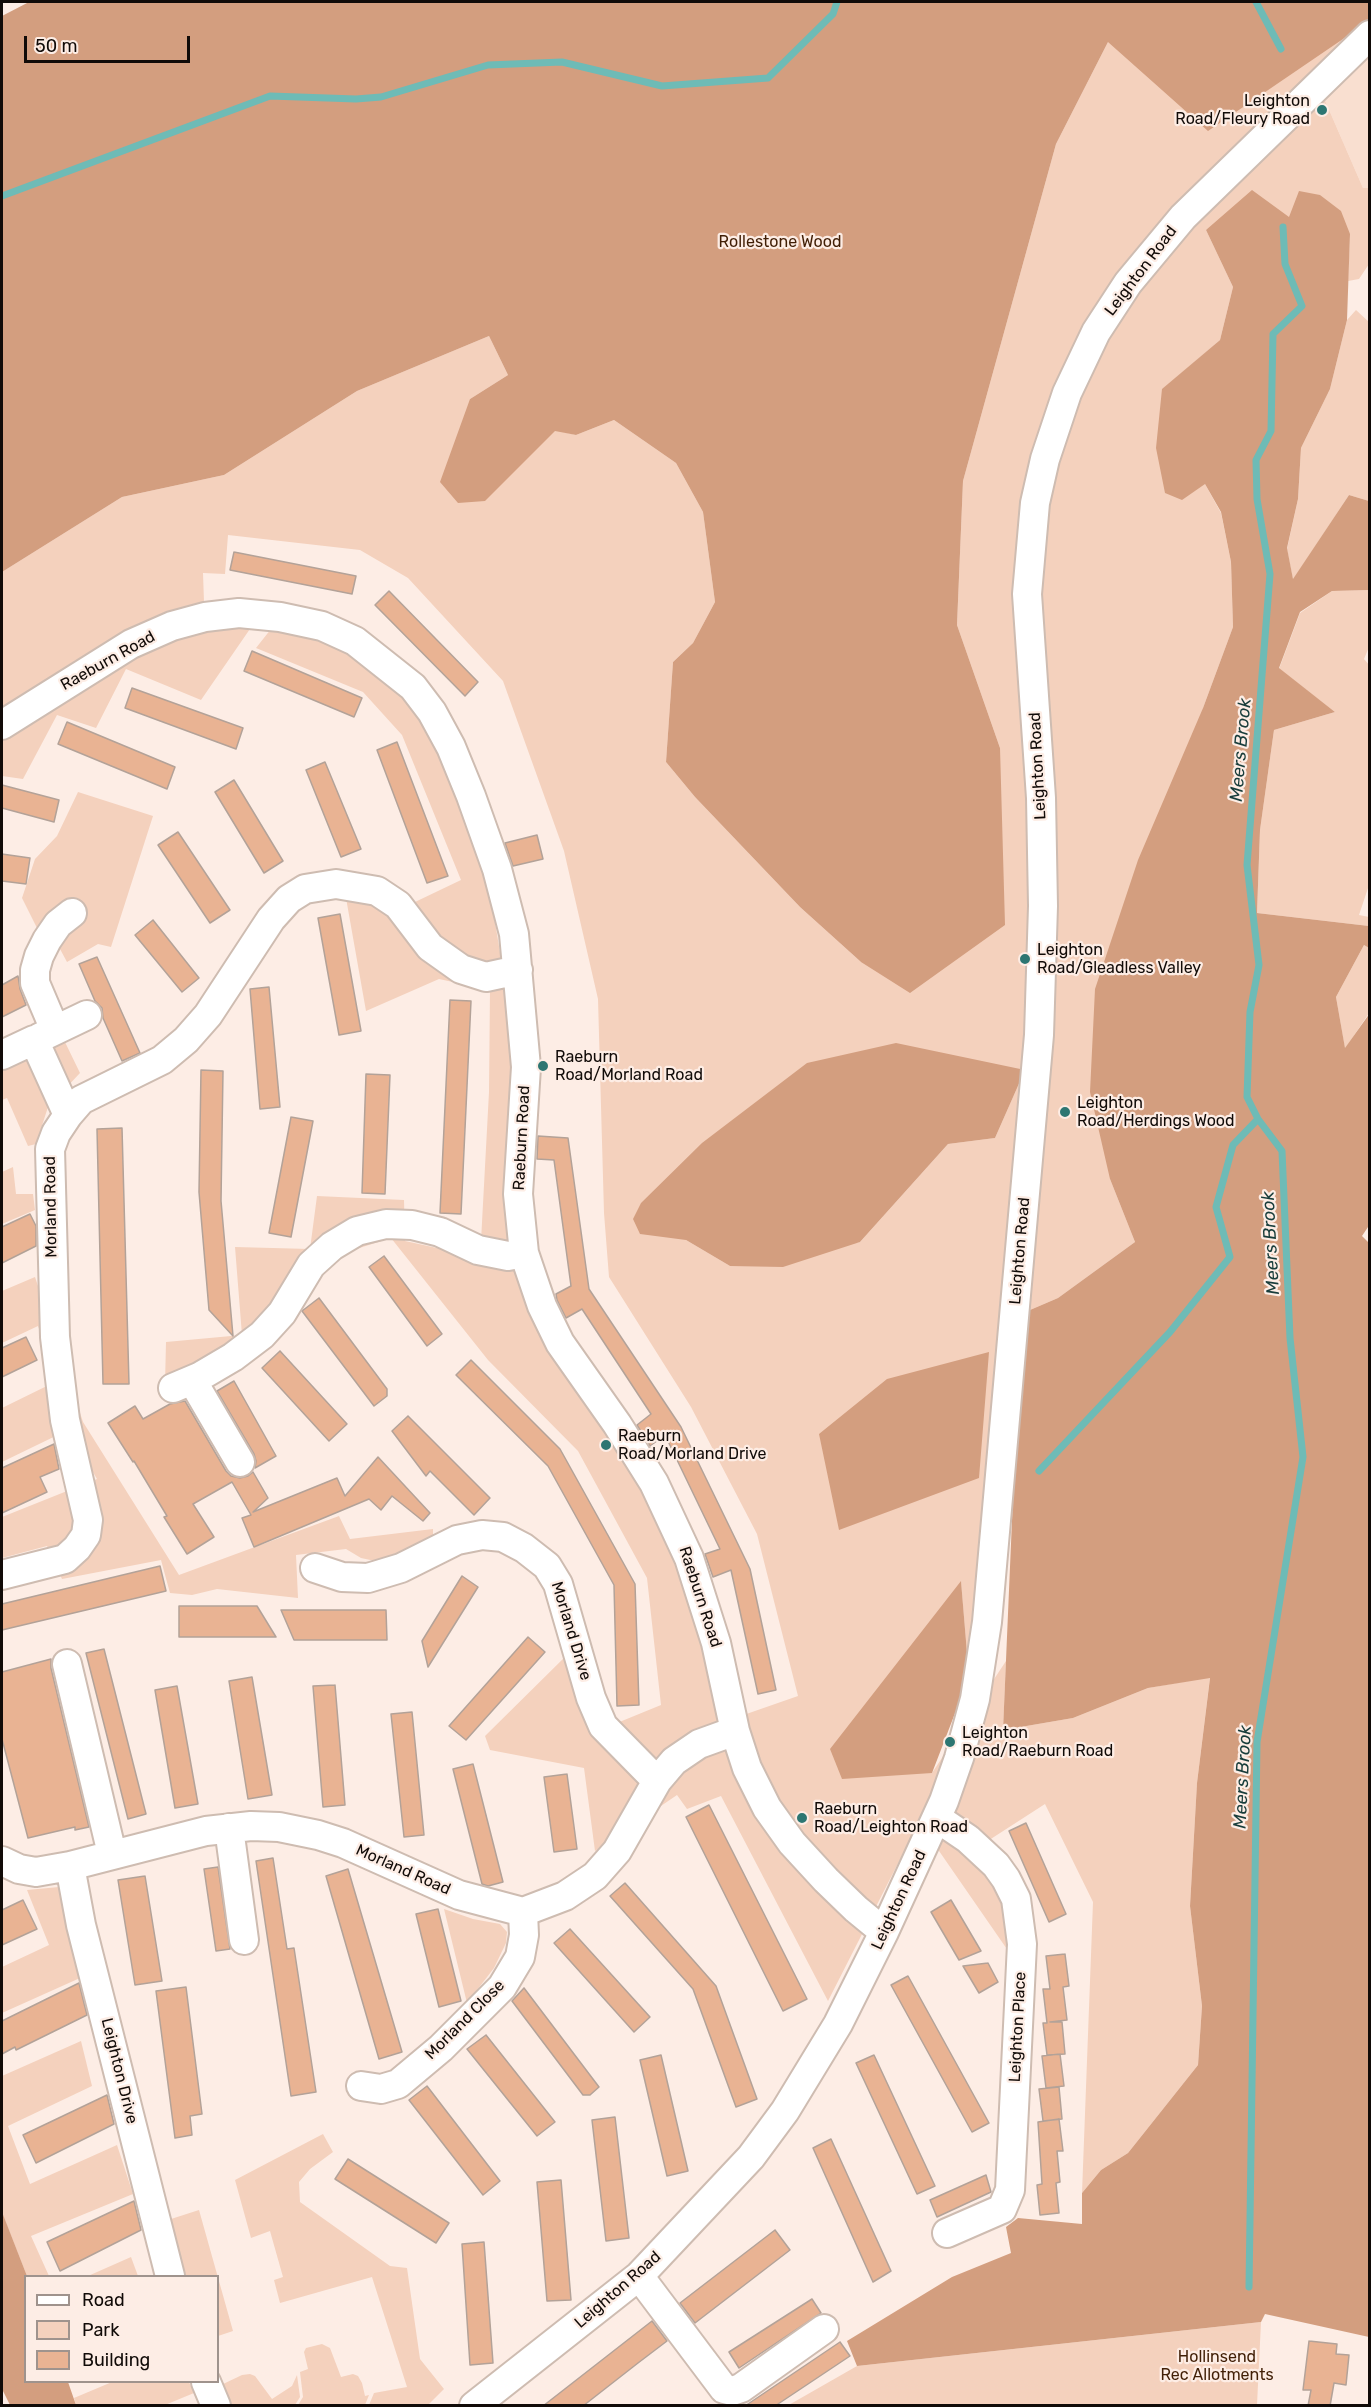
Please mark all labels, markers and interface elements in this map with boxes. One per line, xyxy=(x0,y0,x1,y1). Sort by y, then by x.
scale bar xyxy=(27,24,194,62)
text: 50 m xyxy=(35,35,78,57)
place label: Leighton Road/Fleury Road xyxy=(1175,91,1310,129)
marker: Leighton Road/Fleury Road xyxy=(1315,103,1329,117)
street label: Leighton Road xyxy=(1101,222,1181,320)
park label: Rollestone Wood xyxy=(719,232,841,252)
street label: Raeburn Road xyxy=(57,627,159,695)
water label: Meers Brook xyxy=(1226,697,1256,803)
street label: Leighton Road xyxy=(1026,712,1050,820)
place label: Leighton Road/Gleadless Valley xyxy=(1037,940,1201,978)
marker: Leighton Road/Gleadless Valley xyxy=(1018,952,1032,966)
place label: Raeburn Road/Morland Road xyxy=(555,1047,703,1085)
marker: Raeburn Road/Morland Road xyxy=(536,1059,550,1073)
street label: Raeburn Road xyxy=(510,1085,534,1191)
place label: Leighton Road/Herdings Wood xyxy=(1077,1093,1235,1131)
marker: Leighton Road/Herdings Wood xyxy=(1058,1105,1072,1119)
street label: Morland Road xyxy=(41,1156,61,1258)
water label: Meers Brook xyxy=(1258,1191,1284,1295)
street label: Leighton Road xyxy=(1006,1196,1034,1306)
place label: Raeburn Road/Morland Drive xyxy=(618,1426,766,1464)
marker: Raeburn Road/Morland Drive xyxy=(599,1438,613,1452)
street label: Raeburn Road xyxy=(675,1544,725,1650)
street label: Morland Drive xyxy=(547,1579,595,1683)
place label: Leighton Road/Raeburn Road xyxy=(962,1723,1113,1761)
water label: Meers Brook xyxy=(1230,1725,1256,1829)
marker: Leighton Road/Raeburn Road xyxy=(943,1735,957,1749)
place label: Raeburn Road/Leighton Road xyxy=(814,1799,968,1837)
marker: Raeburn Road/Leighton Road xyxy=(795,1811,809,1825)
street label: Morland Road xyxy=(353,1841,453,1899)
street label: Leighton Road xyxy=(868,1847,930,1953)
street label: Leighton Place xyxy=(1006,1971,1030,2083)
street label: Morland Close xyxy=(421,1976,509,2064)
street label: Leighton Drive xyxy=(97,2016,141,2126)
street label: Leighton Road xyxy=(571,2247,665,2333)
legend xyxy=(24,2275,219,2383)
text: Road xyxy=(82,2289,125,2311)
text: Park xyxy=(82,2319,119,2341)
park label: Hollinsend Rec Allotments xyxy=(1160,2347,1274,2385)
text: Building xyxy=(82,2349,150,2371)

